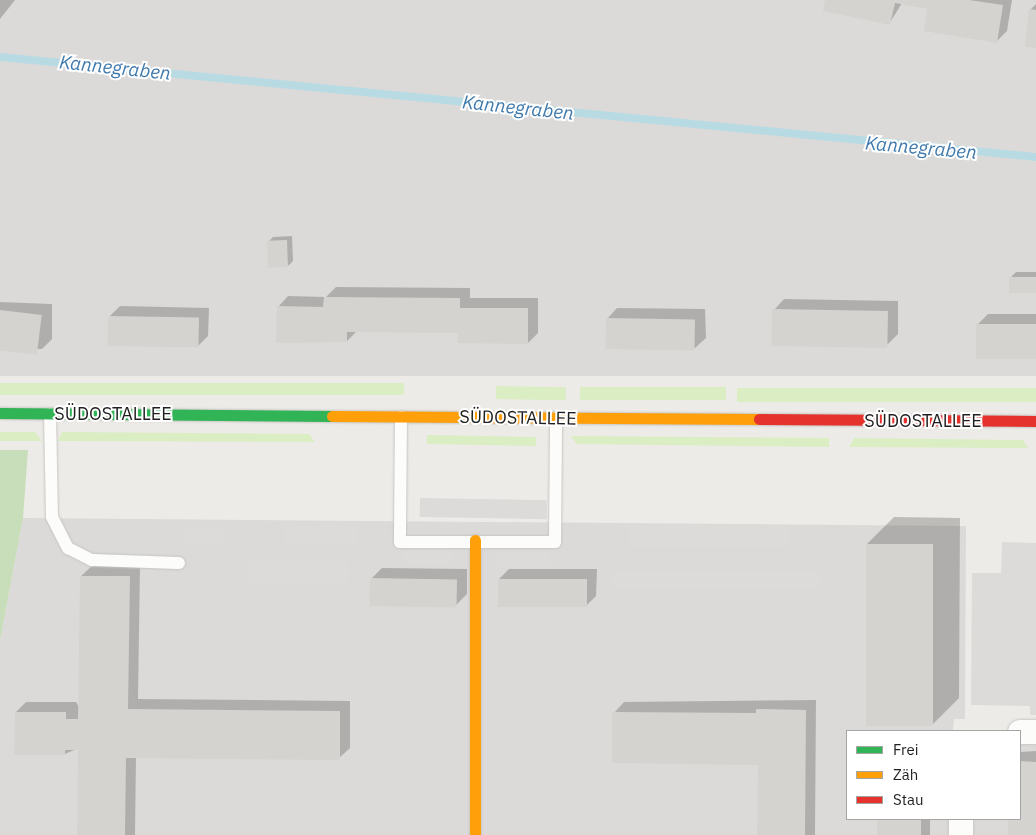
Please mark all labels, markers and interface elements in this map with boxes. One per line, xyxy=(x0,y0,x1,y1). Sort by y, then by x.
water label: Kannegraben xyxy=(58,51,172,85)
water label: Kannegraben xyxy=(461,91,575,125)
water label: Kannegraben xyxy=(864,132,978,164)
street label: SÜDOSTALLEE xyxy=(54,403,172,425)
street label: SÜDOSTALLEE xyxy=(459,406,577,430)
street label: SÜDOSTALLEE xyxy=(864,410,982,432)
legend xyxy=(846,730,1021,820)
text: Frei xyxy=(893,740,919,759)
text: Zäh xyxy=(893,765,918,784)
text: Stau xyxy=(893,790,924,809)

